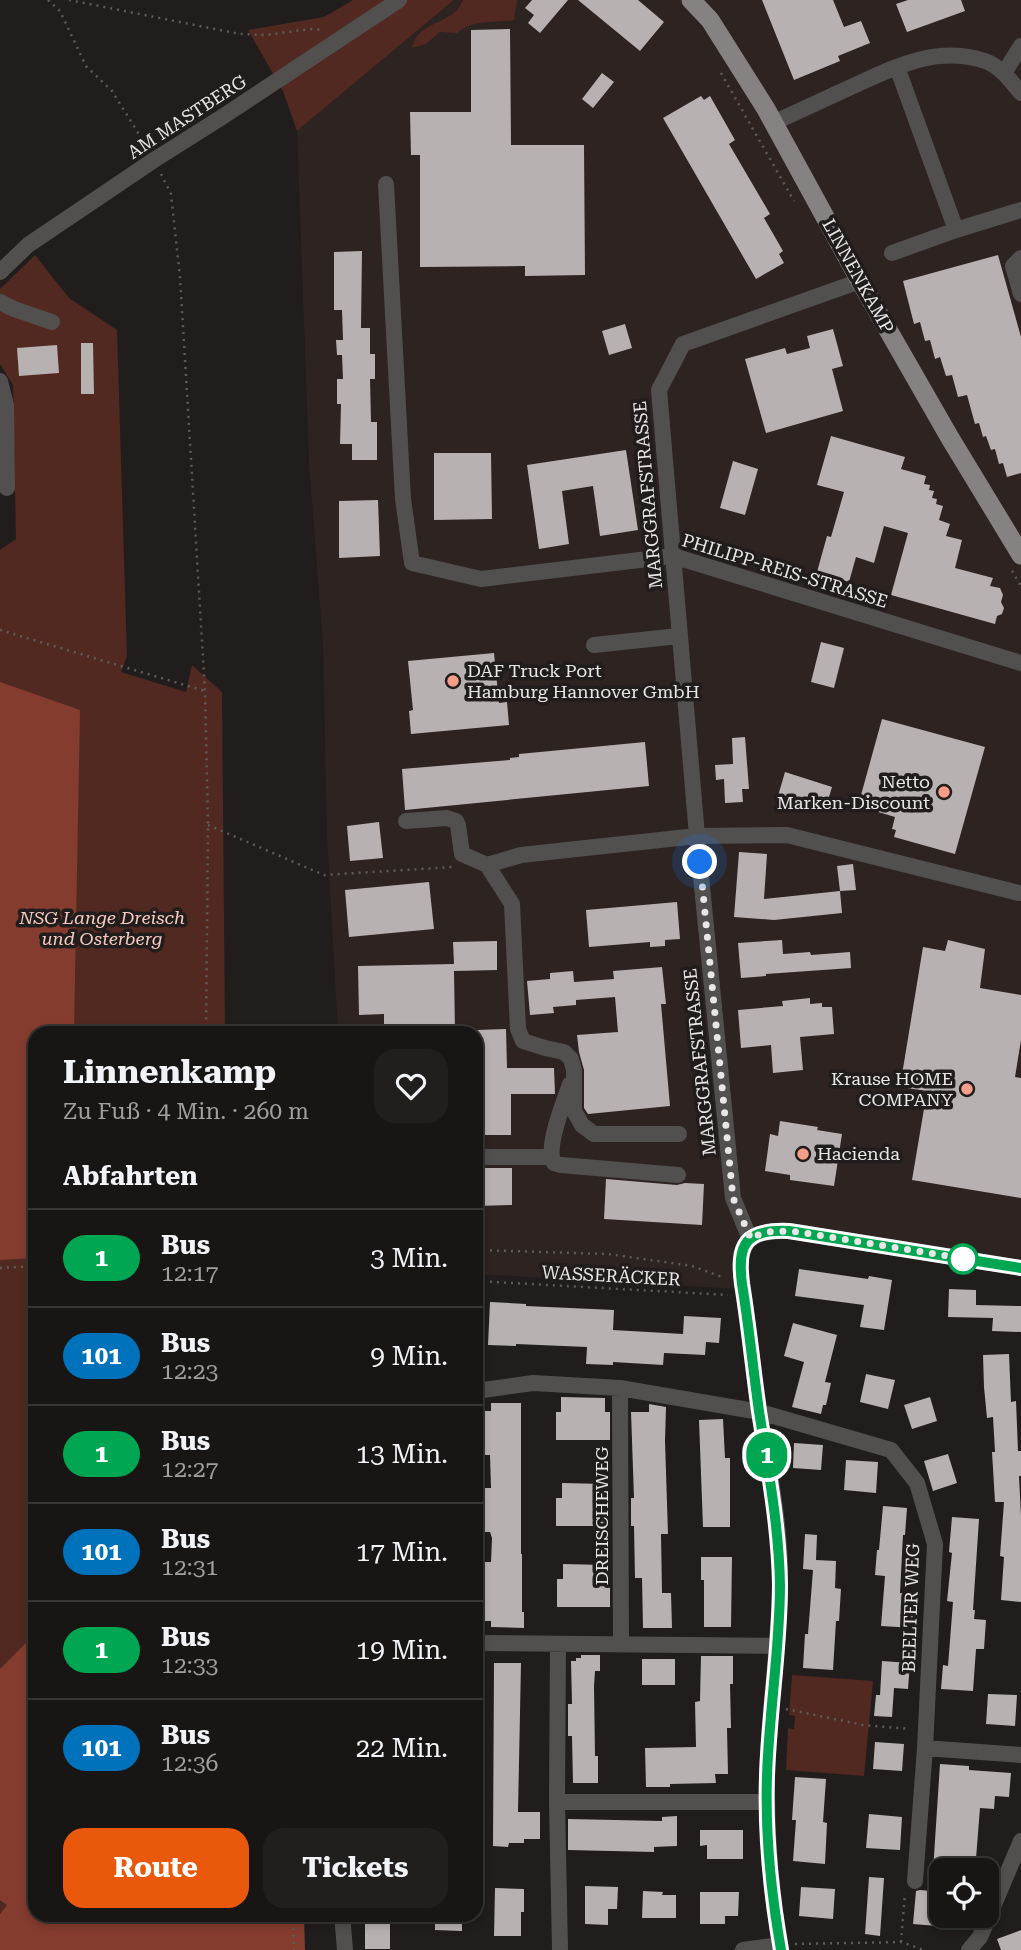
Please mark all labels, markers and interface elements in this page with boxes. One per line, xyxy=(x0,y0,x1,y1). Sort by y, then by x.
street label: AM MASTBERG xyxy=(123,70,250,163)
street label: LINNENKAMP xyxy=(818,215,899,337)
street label: MARGGRAFSTRASSE xyxy=(629,400,666,590)
street label: PHILIPP-REIS-STRASSE xyxy=(680,529,891,612)
place label: DAF Truck Port Hamburg Hannover GmbH xyxy=(467,660,700,702)
marker: DAF Truck Port Hamburg Hannover GmbH xyxy=(445,673,461,689)
place label: Netto Marken-Discount xyxy=(777,771,930,813)
marker: Netto Marken-Discount xyxy=(936,784,952,800)
your location xyxy=(682,844,717,879)
park label: NSG Lange Dreisch und Osterberg xyxy=(18,907,185,949)
street label: MARGGRAFSTRASSE xyxy=(679,967,720,1157)
button: heart xyxy=(374,1049,448,1123)
text: Linnenkamp xyxy=(63,1052,276,1091)
place label: Krause HOME COMPANY xyxy=(831,1068,954,1110)
marker: Krause HOME COMPANY xyxy=(959,1081,975,1097)
text: Zu Fuß · 4 Min. · 260 m xyxy=(63,1098,309,1125)
place label: Hacienda xyxy=(817,1143,900,1164)
marker: Hacienda xyxy=(795,1146,811,1162)
text: Abfahrten xyxy=(63,1161,198,1191)
text: Bus xyxy=(161,1230,210,1260)
text: 3 Min. xyxy=(370,1243,448,1273)
text: 1 xyxy=(95,1244,108,1272)
unlabelled marker xyxy=(948,1244,978,1274)
text: 12:17 xyxy=(161,1260,218,1287)
street label: WASSERÄCKER xyxy=(541,1261,682,1290)
text: Bus xyxy=(161,1328,210,1358)
text: 9 Min. xyxy=(370,1341,448,1371)
text: 101 xyxy=(81,1342,122,1370)
text: 12:23 xyxy=(161,1358,218,1385)
text: Bus xyxy=(161,1426,210,1456)
line badge: 1 xyxy=(744,1432,790,1478)
text: 13 Min. xyxy=(356,1439,448,1469)
text: 1 xyxy=(95,1440,108,1468)
text: 1 xyxy=(760,1441,774,1469)
street label: DREISCHEWEG xyxy=(591,1447,612,1585)
text: 12:27 xyxy=(161,1456,218,1483)
text: Bus xyxy=(161,1524,210,1554)
text: 17 Min. xyxy=(356,1537,448,1567)
text: 101 xyxy=(81,1538,122,1566)
street label: BEELTER WEG xyxy=(898,1543,923,1673)
text: 12:31 xyxy=(161,1554,218,1581)
text: Bus xyxy=(161,1622,210,1652)
text: 19 Min. xyxy=(356,1635,448,1665)
text: 1 xyxy=(95,1636,108,1664)
text: 12:33 xyxy=(161,1652,218,1679)
text: Bus xyxy=(161,1720,210,1750)
text: 22 Min. xyxy=(356,1733,448,1763)
text: 101 xyxy=(81,1734,122,1762)
text: 12:36 xyxy=(161,1750,218,1777)
button: Route xyxy=(63,1828,249,1908)
button: Tickets xyxy=(263,1828,448,1908)
map controls xyxy=(929,1858,999,1928)
button: locate xyxy=(929,1858,999,1928)

